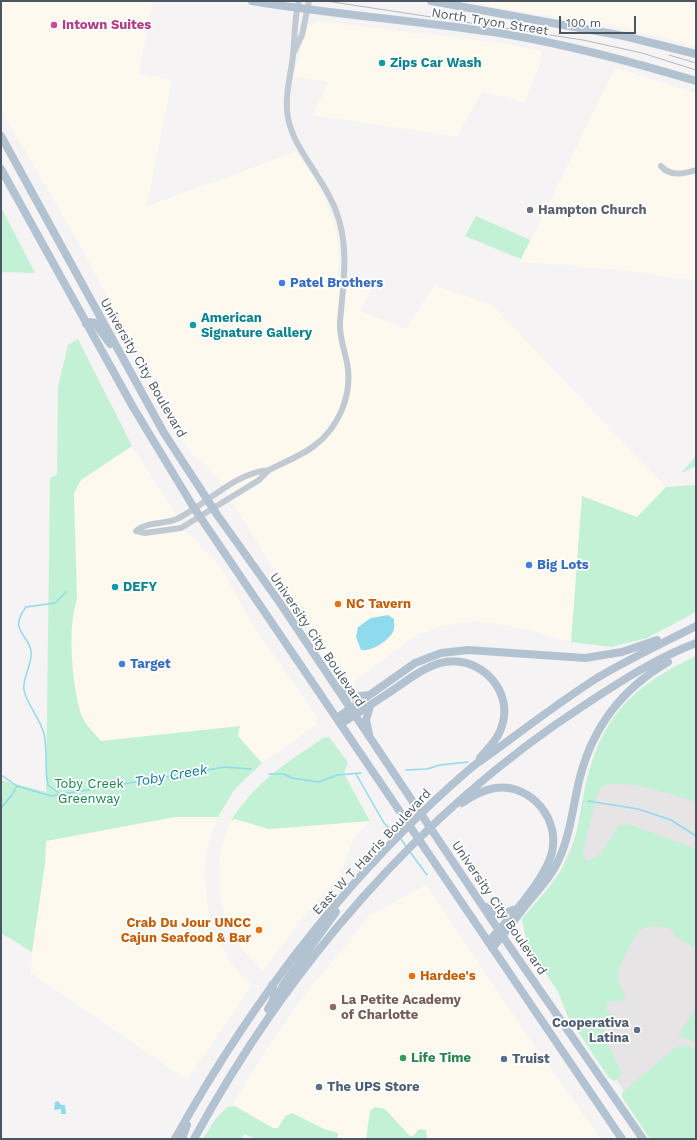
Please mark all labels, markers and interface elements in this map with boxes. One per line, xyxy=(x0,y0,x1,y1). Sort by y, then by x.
street label: North Tryon Street xyxy=(430,5,550,39)
scale bar xyxy=(561,8,638,34)
text: 100 m xyxy=(566,16,601,30)
place label: Intown Suites xyxy=(62,17,151,33)
marker: Intown Suites xyxy=(49,20,59,30)
place label: Zips Car Wash xyxy=(390,55,481,71)
marker: Zips Car Wash xyxy=(377,58,387,68)
place label: Hampton Church xyxy=(538,202,647,218)
marker: Hampton Church xyxy=(525,205,535,215)
place label: Patel Brothers xyxy=(290,275,383,291)
marker: Patel Brothers xyxy=(277,278,287,288)
street label: University City Boulevard xyxy=(97,295,189,441)
place label: American Signature Gallery xyxy=(201,310,312,341)
marker: American Signature Gallery xyxy=(188,320,198,330)
place label: Big Lots xyxy=(537,557,589,573)
marker: Big Lots xyxy=(524,560,534,570)
street label: University City Boulevard xyxy=(266,570,368,710)
place label: DEFY xyxy=(123,579,157,595)
marker: DEFY xyxy=(110,582,120,592)
place label: NC Tavern xyxy=(346,596,411,612)
marker: NC Tavern xyxy=(333,599,343,609)
place label: Target xyxy=(130,656,171,672)
marker: Target xyxy=(117,659,127,669)
water label: Toby Creek xyxy=(133,761,209,791)
park label: Toby Creek Greenway xyxy=(54,776,124,807)
street label: East W T Harris Boulevard xyxy=(309,786,435,918)
street label: University City Boulevard xyxy=(448,838,550,978)
place label: Crab Du Jour UNCC Cajun Seafood & Bar xyxy=(121,915,251,946)
marker: Crab Du Jour UNCC Cajun Seafood & Bar xyxy=(254,925,264,935)
place label: Hardee's xyxy=(420,968,476,984)
marker: Hardee's xyxy=(407,971,417,981)
place label: La Petite Academy of Charlotte xyxy=(341,992,461,1023)
marker: La Petite Academy of Charlotte xyxy=(328,1002,338,1012)
place label: Cooperativa Latina xyxy=(552,1015,629,1046)
marker: Cooperativa Latina xyxy=(632,1025,642,1035)
place label: Life Time xyxy=(411,1050,471,1066)
place label: Truist xyxy=(512,1051,550,1067)
marker: Life Time xyxy=(398,1053,408,1063)
marker: Truist xyxy=(499,1054,509,1064)
place label: The UPS Store xyxy=(327,1079,420,1095)
marker: The UPS Store xyxy=(314,1082,324,1092)

